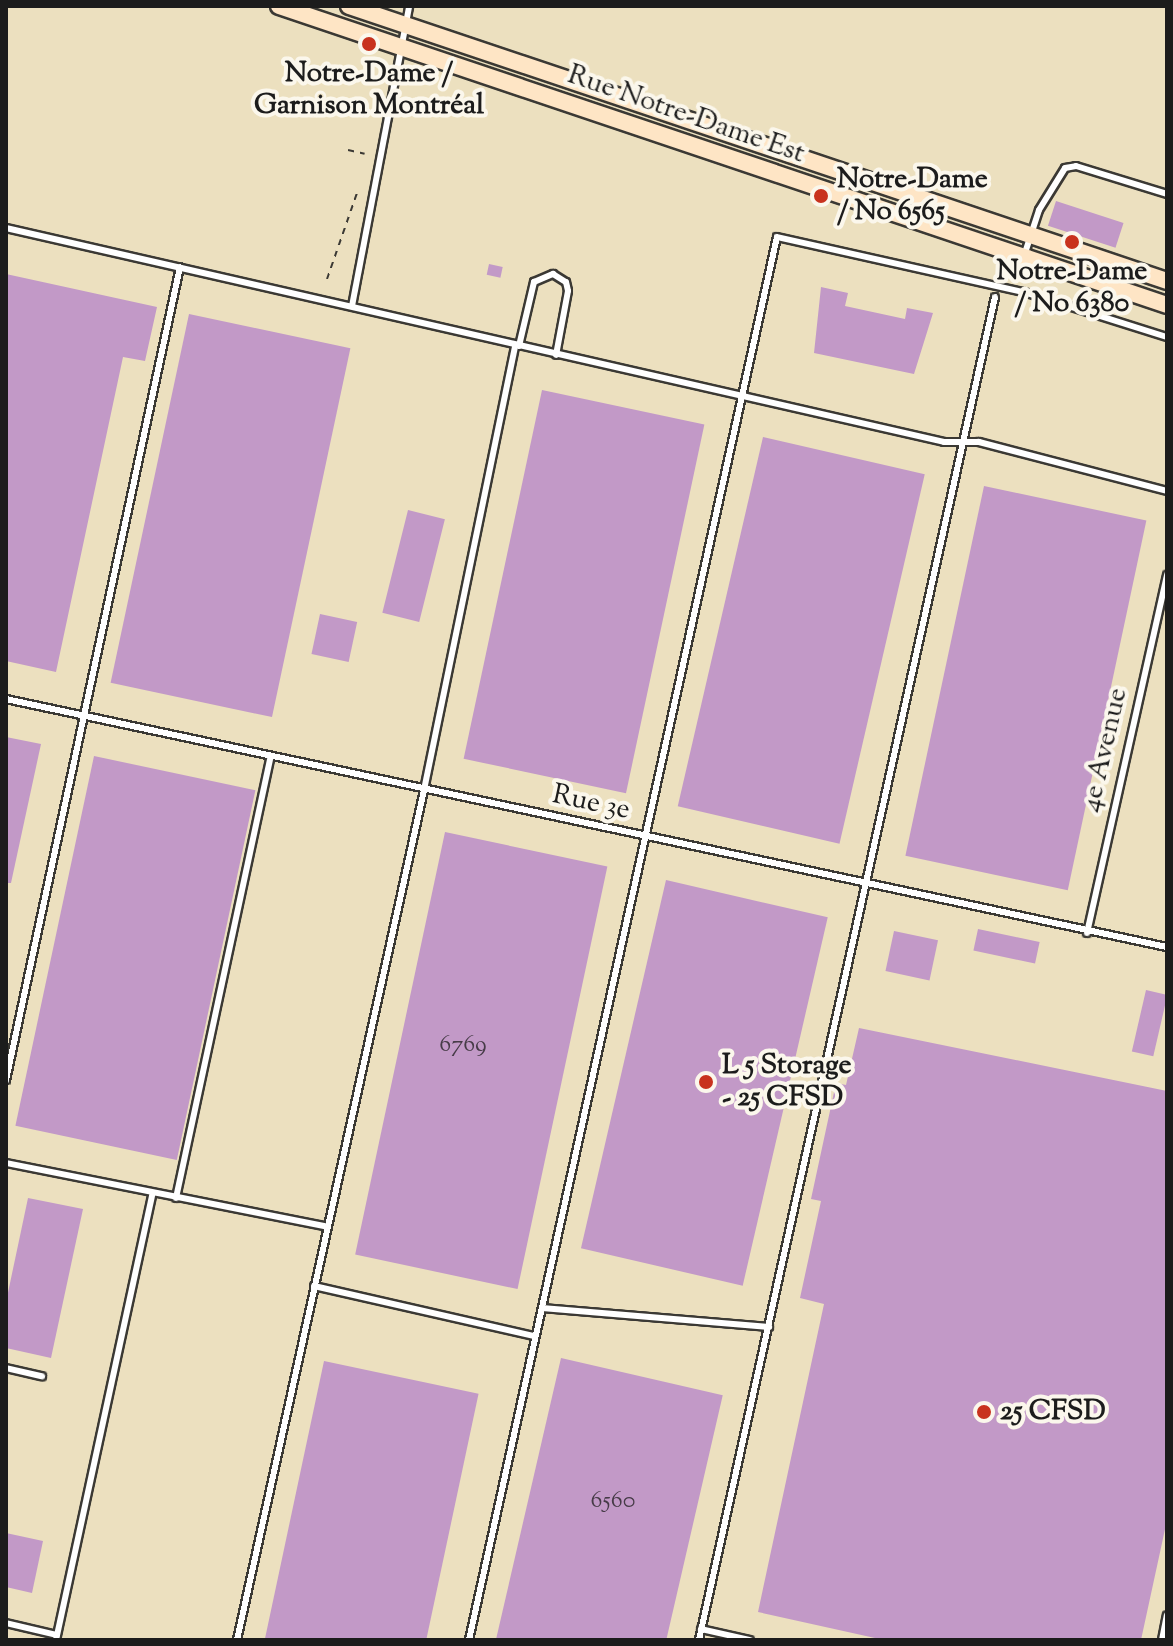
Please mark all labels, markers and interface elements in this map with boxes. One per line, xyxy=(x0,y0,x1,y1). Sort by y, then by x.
marker: Notre-Dame / Garnison Montréal xyxy=(360,35,378,53)
place label: Notre-Dame / Garnison Montréal xyxy=(254,57,484,123)
street label: Rue Notre-Dame Est xyxy=(563,59,809,171)
place label: Notre-Dame / No 6565 xyxy=(837,163,988,229)
marker: Notre-Dame / No 6565 xyxy=(812,187,830,205)
marker: Notre-Dame / No 6380 xyxy=(1063,233,1081,251)
place label: Notre-Dame / No 6380 xyxy=(997,255,1147,321)
street label: 4e Avenue xyxy=(1074,685,1136,815)
street label: Rue 3e xyxy=(549,778,633,828)
house number: 6769 xyxy=(439,1032,487,1060)
place label: L 5 Storage - 25 CFSD xyxy=(722,1049,852,1115)
marker: L 5 Storage - 25 CFSD xyxy=(697,1073,715,1091)
place label: 25 CFSD xyxy=(1000,1395,1106,1429)
marker: 25 CFSD xyxy=(975,1403,993,1421)
house number: 6560 xyxy=(591,1488,635,1516)

